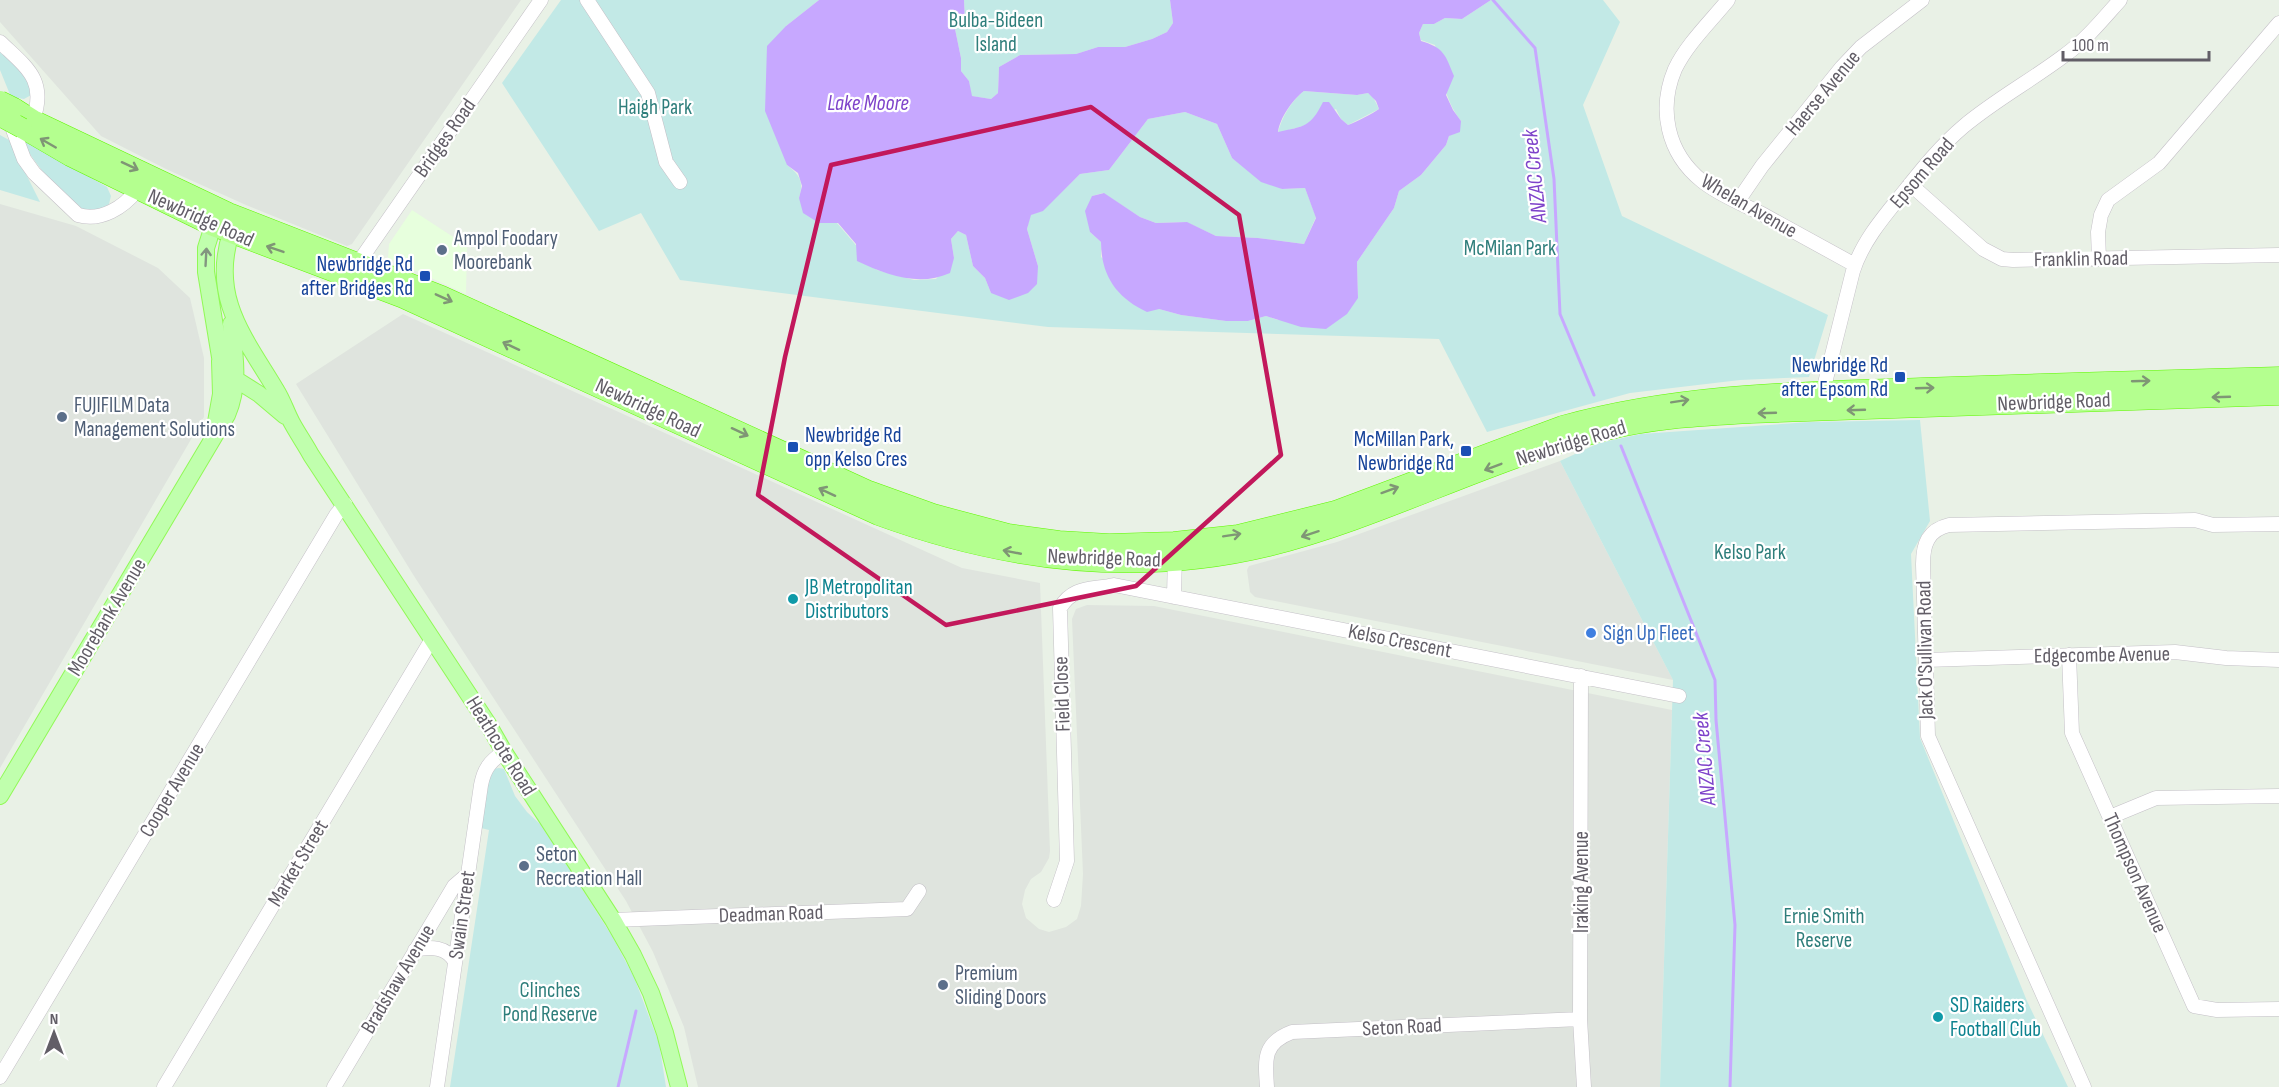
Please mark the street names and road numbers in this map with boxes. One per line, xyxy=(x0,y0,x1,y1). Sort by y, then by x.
street label: Haerse Avenue xyxy=(1780,45,1866,141)
street label: Bridges Road xyxy=(409,94,481,182)
street label: Epsom Road xyxy=(1885,133,1959,213)
street label: Whelan Avenue xyxy=(1697,168,1801,244)
street label: Newbridge Road xyxy=(144,184,258,252)
street label: Franklin Road xyxy=(2034,246,2128,272)
street label: Newbridge Road xyxy=(591,373,705,443)
street label: Newbridge Road xyxy=(1997,388,2111,416)
street label: Newbridge Road xyxy=(1513,414,1629,472)
street label: Newbridge Road xyxy=(1047,544,1161,572)
street label: Moorebank Avenue xyxy=(62,554,152,680)
street label: Jack O'Sullivan Road xyxy=(1911,580,1939,721)
street label: Kelso Crescent xyxy=(1346,619,1454,663)
street label: Edgecombe Avenue xyxy=(2034,641,2170,669)
street label: Field Close xyxy=(1048,656,1076,732)
street label: Heathcote Road xyxy=(461,692,541,800)
street label: Cooper Avenue xyxy=(134,738,210,842)
street label: Thompson Avenue xyxy=(2098,809,2172,937)
street label: Market Street xyxy=(262,815,334,911)
street label: Iraking Avenue xyxy=(1569,831,1594,933)
street label: Swain Street xyxy=(443,869,481,961)
street label: Deadman Road xyxy=(718,900,824,928)
street label: Bradshaw Avenue xyxy=(356,920,440,1038)
street label: Seton Road xyxy=(1362,1012,1442,1042)

